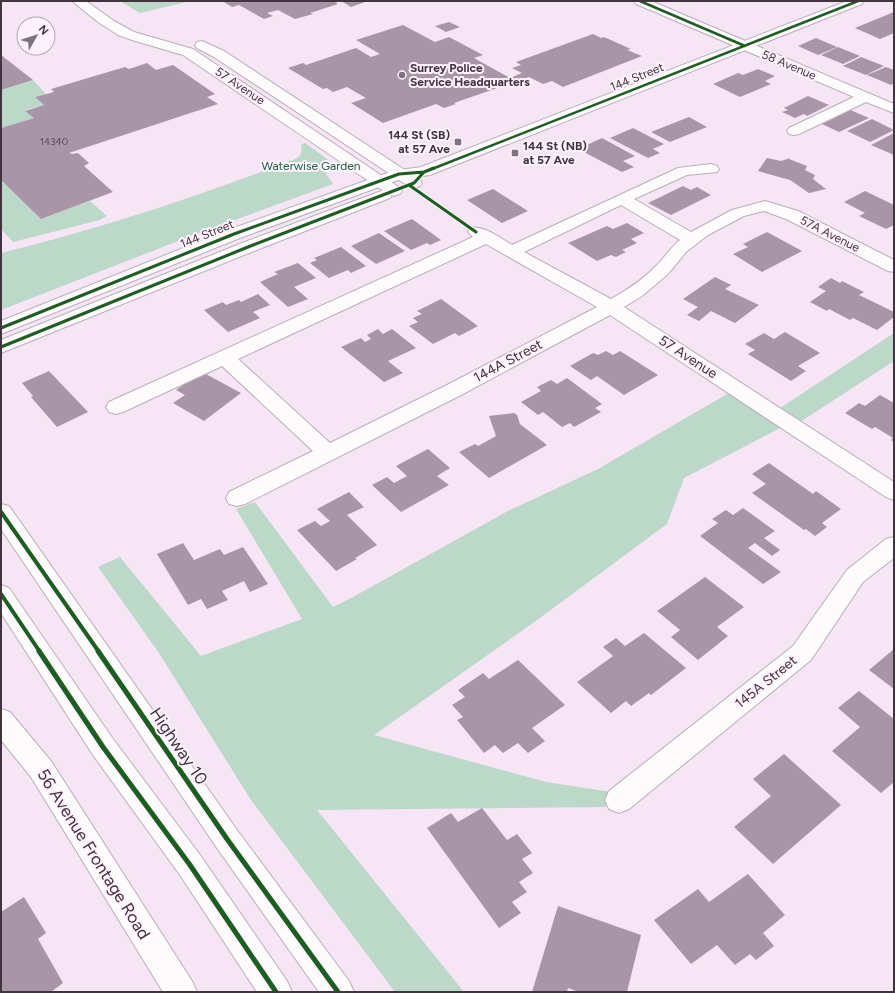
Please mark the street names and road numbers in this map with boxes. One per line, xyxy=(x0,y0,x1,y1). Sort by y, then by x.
street label: 58 Avenue xyxy=(760,47,819,83)
street label: 144 Street xyxy=(608,60,666,94)
street label: 57 Avenue xyxy=(213,64,268,108)
street label: 57A Avenue xyxy=(798,213,863,255)
street label: 144 Street xyxy=(178,217,236,251)
street label: 57 Avenue xyxy=(656,332,721,382)
street label: 144A Street xyxy=(471,336,545,386)
street label: 145A Street xyxy=(732,652,800,712)
street label: Highway 10 xyxy=(146,704,212,788)
street label: 56 Avenue Frontage Road xyxy=(33,765,155,943)

